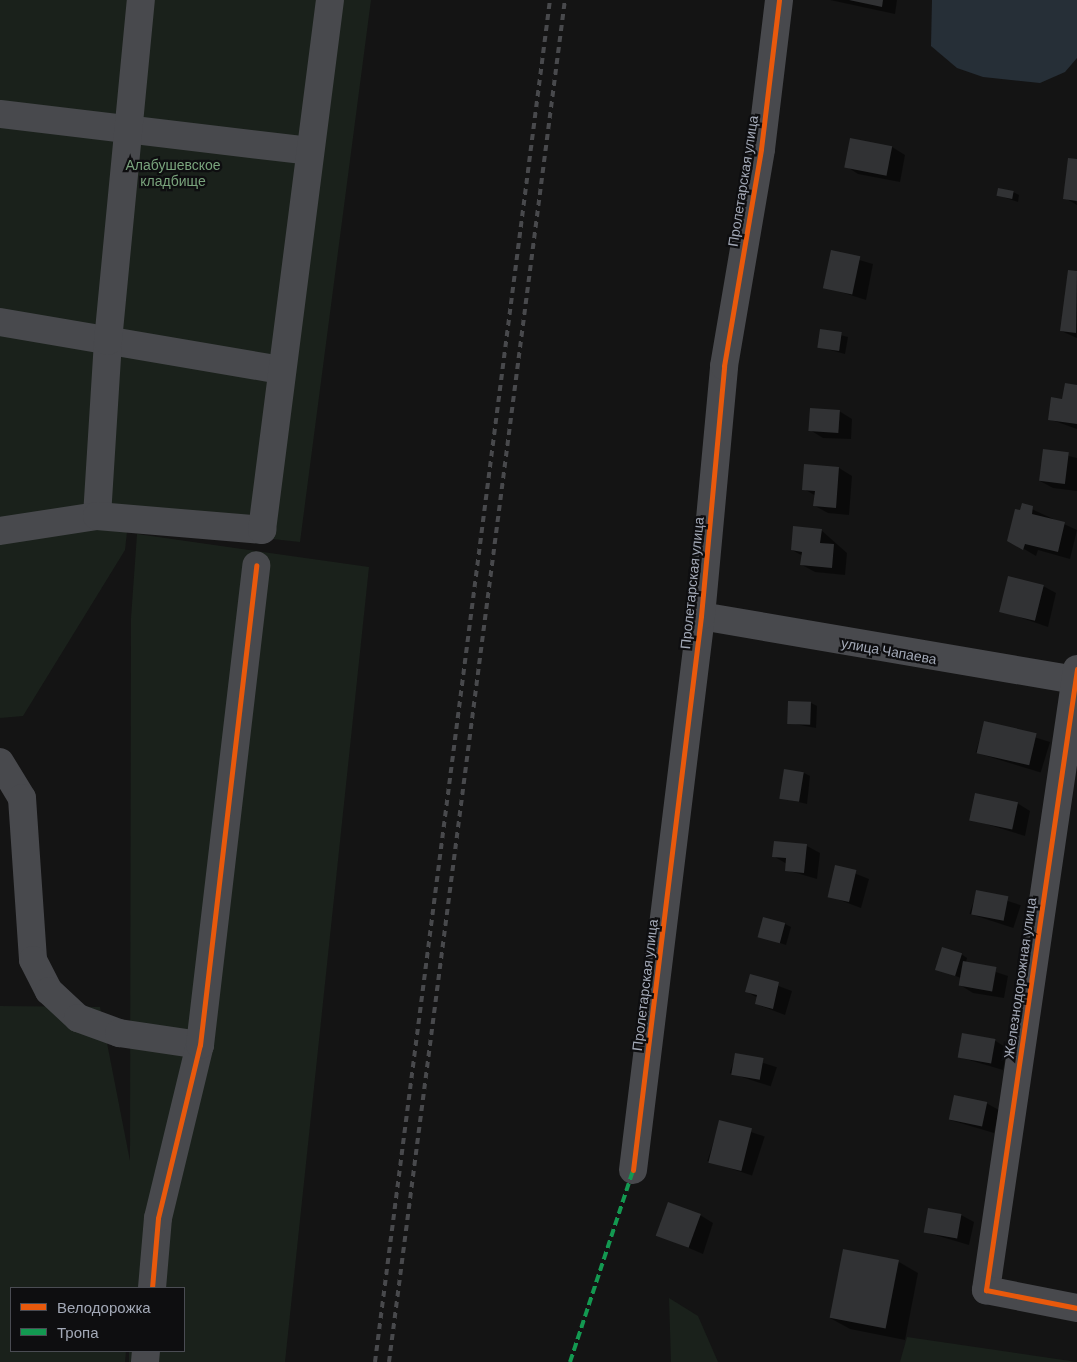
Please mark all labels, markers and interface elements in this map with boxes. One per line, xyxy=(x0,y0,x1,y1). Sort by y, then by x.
street label: Пролетарская улица xyxy=(724,114,762,248)
park label: Алабушевское кладбище xyxy=(125,157,221,190)
street label: Пролетарская улица xyxy=(677,516,707,650)
street label: улица Чапаева xyxy=(840,634,938,668)
street label: Железнодорожная улица xyxy=(1000,896,1040,1060)
street label: Пролетарская улица xyxy=(629,918,661,1052)
legend xyxy=(10,1287,185,1352)
text: Велодорожка xyxy=(57,1298,151,1316)
text: Тропа xyxy=(57,1323,98,1341)

